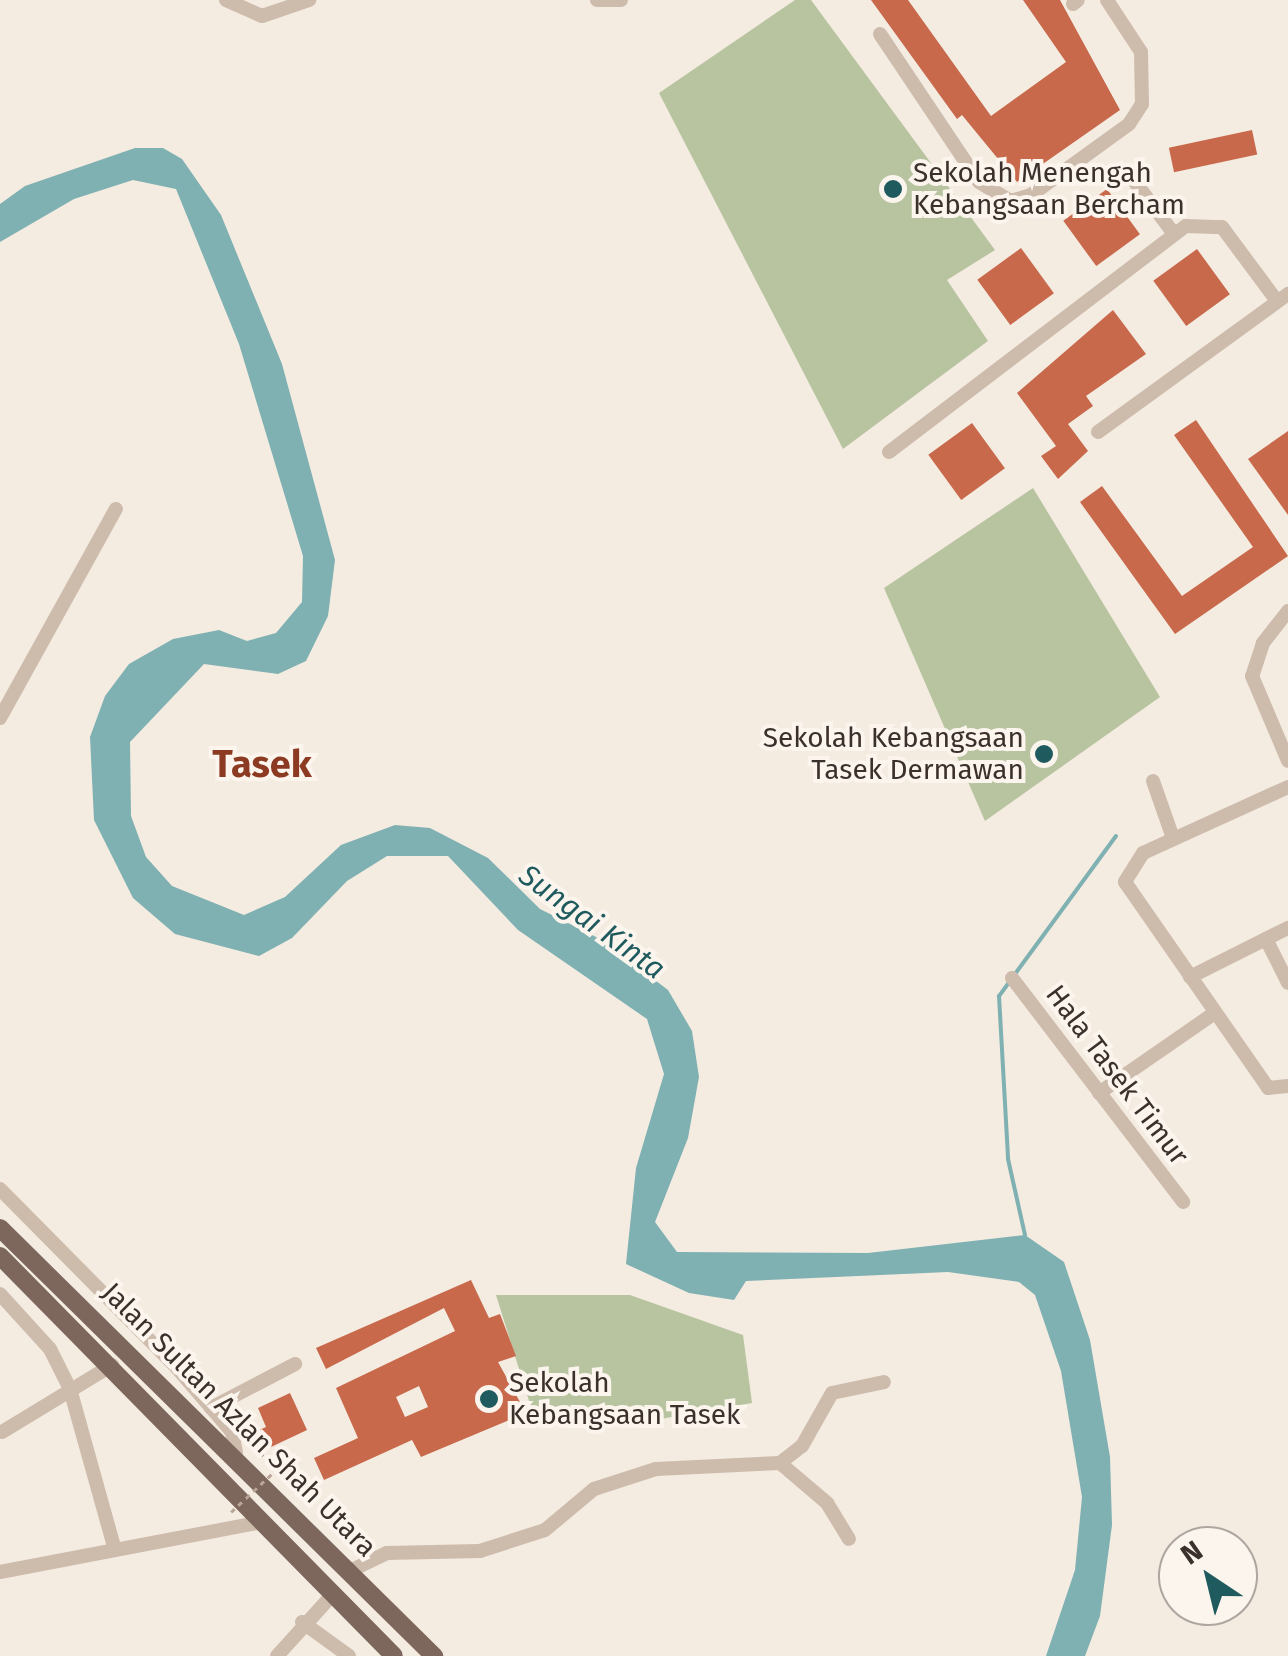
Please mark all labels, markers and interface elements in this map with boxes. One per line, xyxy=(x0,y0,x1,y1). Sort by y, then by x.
place label: Sekolah Menengah Kebangsaan Bercham xyxy=(913,156,1185,222)
marker: Sekolah Menengah Kebangsaan Bercham xyxy=(882,178,904,200)
place label: Sekolah Kebangsaan Tasek Dermawan xyxy=(763,721,1024,787)
district label: Tasek xyxy=(212,742,312,788)
marker: Sekolah Kebangsaan Tasek Dermawan xyxy=(1033,743,1055,765)
water label: Sungai Kinta xyxy=(512,857,672,987)
street label: Hala Tasek Timur xyxy=(1038,979,1196,1171)
street label: Jalan Sultan Azlan Shah Utara xyxy=(95,1276,383,1564)
place label: Sekolah Kebangsaan Tasek xyxy=(509,1366,740,1432)
marker: Sekolah Kebangsaan Tasek xyxy=(478,1388,500,1410)
north arrow xyxy=(1158,1526,1258,1626)
text: N xyxy=(1175,1534,1209,1572)

